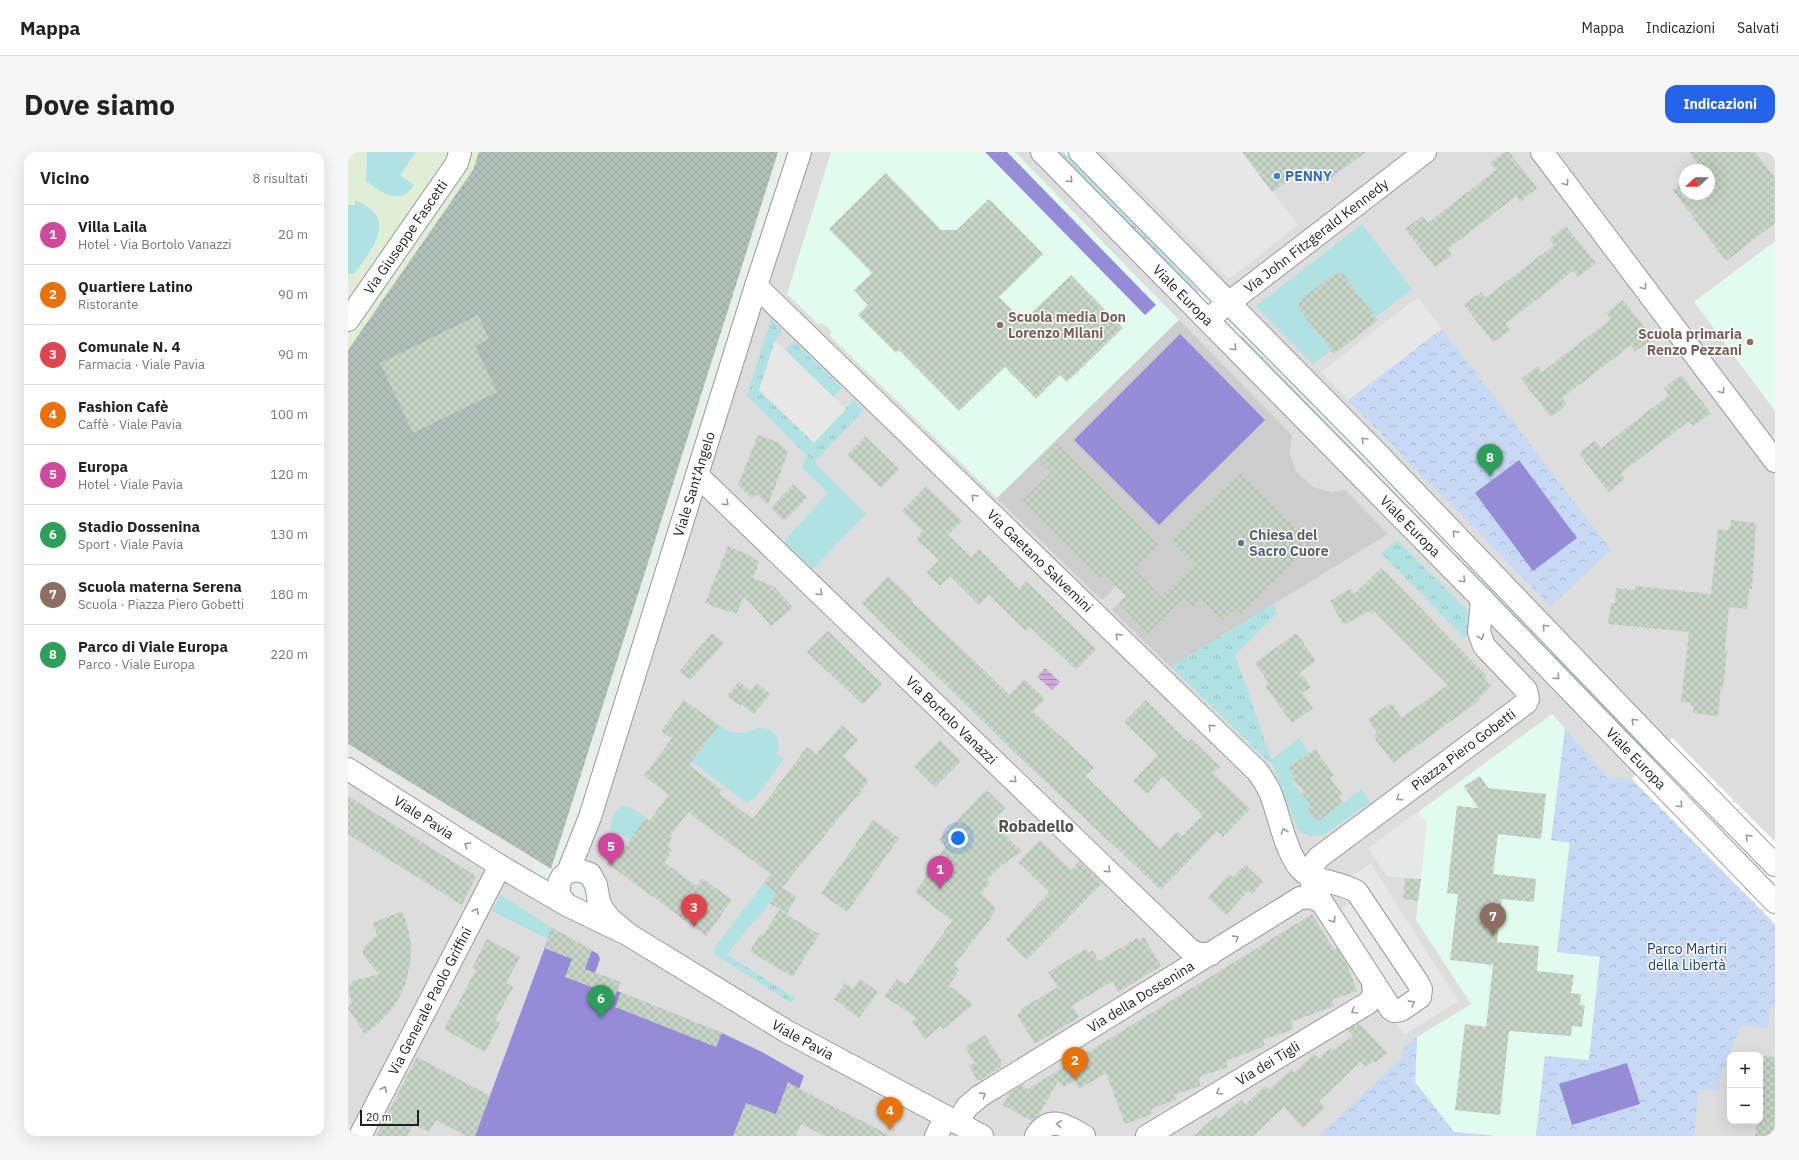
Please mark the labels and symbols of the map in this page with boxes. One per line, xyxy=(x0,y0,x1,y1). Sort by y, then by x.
north arrow xyxy=(1679,164,1715,200)
place label: PENNY xyxy=(1285,167,1332,185)
marker: PENNY xyxy=(1272,171,1282,181)
one-way arrow xyxy=(1065,175,1073,183)
street label: Via John Fitzgerald Kennedy xyxy=(1240,175,1392,297)
street label: Via Giuseppe Fascetti xyxy=(360,176,452,298)
one-way arrow xyxy=(1561,179,1568,186)
street label: Viale Europa xyxy=(1149,261,1217,330)
one-way arrow xyxy=(1639,283,1647,290)
place label: Scuola media Don Lorenzo Milani xyxy=(1008,308,1126,342)
marker: Scuola media Don Lorenzo Milani xyxy=(995,320,1005,330)
place label: Scuola primaria Renzo Pezzani xyxy=(1638,325,1742,359)
marker: Scuola primaria Renzo Pezzani xyxy=(1745,337,1755,347)
one-way arrow xyxy=(1229,343,1237,351)
one-way arrow xyxy=(1717,387,1725,394)
street label: Viale Sant'Angelo xyxy=(669,429,719,539)
one-way arrow xyxy=(1361,437,1369,445)
pin: 8 xyxy=(1477,444,1503,477)
street label: Viale Europa xyxy=(1376,492,1445,561)
one-way arrow xyxy=(971,494,979,502)
one-way arrow xyxy=(721,498,729,506)
street label: Via Gaetano Salvemini xyxy=(983,506,1096,616)
place label: Chiesa del Sacro Cuore xyxy=(1249,526,1329,560)
one-way arrow xyxy=(1452,530,1460,538)
marker: Chiesa del Sacro Cuore xyxy=(1236,538,1246,548)
one-way arrow xyxy=(1458,575,1466,583)
one-way arrow xyxy=(815,588,823,596)
one-way arrow xyxy=(1542,624,1550,632)
one-way arrow xyxy=(1115,633,1123,641)
one-way arrow xyxy=(1476,634,1485,641)
street label: Via Bortolo Vanazzi xyxy=(902,672,1001,768)
one-way arrow xyxy=(1552,673,1559,680)
street label: Piazza Piero Gobetti xyxy=(1408,705,1519,794)
one-way arrow xyxy=(1632,718,1639,726)
one-way arrow xyxy=(1208,724,1216,732)
street label: Viale Europa xyxy=(1602,724,1670,793)
one-way arrow xyxy=(1009,775,1017,783)
street label: Viale Pavia xyxy=(390,792,458,844)
one-way arrow xyxy=(1397,793,1404,800)
one-way arrow xyxy=(1676,800,1683,808)
district label: Robadello xyxy=(998,816,1074,836)
your location xyxy=(948,828,968,848)
one-way arrow xyxy=(1280,828,1288,835)
pin: 5 xyxy=(598,833,624,866)
one-way arrow xyxy=(1745,834,1753,842)
one-way arrow xyxy=(464,842,471,850)
pin: 1 xyxy=(927,856,953,889)
one-way arrow xyxy=(1103,865,1111,873)
pin: 3 xyxy=(681,894,707,927)
pin: 7 xyxy=(1480,903,1506,936)
one-way arrow xyxy=(472,908,479,916)
one-way arrow xyxy=(1328,916,1336,923)
street label: Via Generale Paolo Griffini xyxy=(384,924,476,1078)
one-way arrow xyxy=(1232,936,1239,943)
park label: Parco Martiri della Libertà xyxy=(1647,940,1727,974)
street label: Via della Dossenina xyxy=(1084,956,1198,1036)
pin: 6 xyxy=(588,985,614,1018)
one-way arrow xyxy=(1408,1001,1415,1008)
one-way arrow xyxy=(1352,1006,1359,1013)
street label: Viale Pavia xyxy=(768,1015,837,1064)
street label: Via dei Tigli xyxy=(1232,1037,1303,1089)
pin: 2 xyxy=(1062,1047,1088,1080)
one-way arrow xyxy=(380,1086,387,1093)
one-way arrow xyxy=(1216,1088,1223,1095)
one-way arrow xyxy=(979,1092,986,1100)
pin: 4 xyxy=(877,1097,903,1130)
scale bar xyxy=(360,1108,419,1127)
one-way arrow xyxy=(1056,1120,1062,1129)

